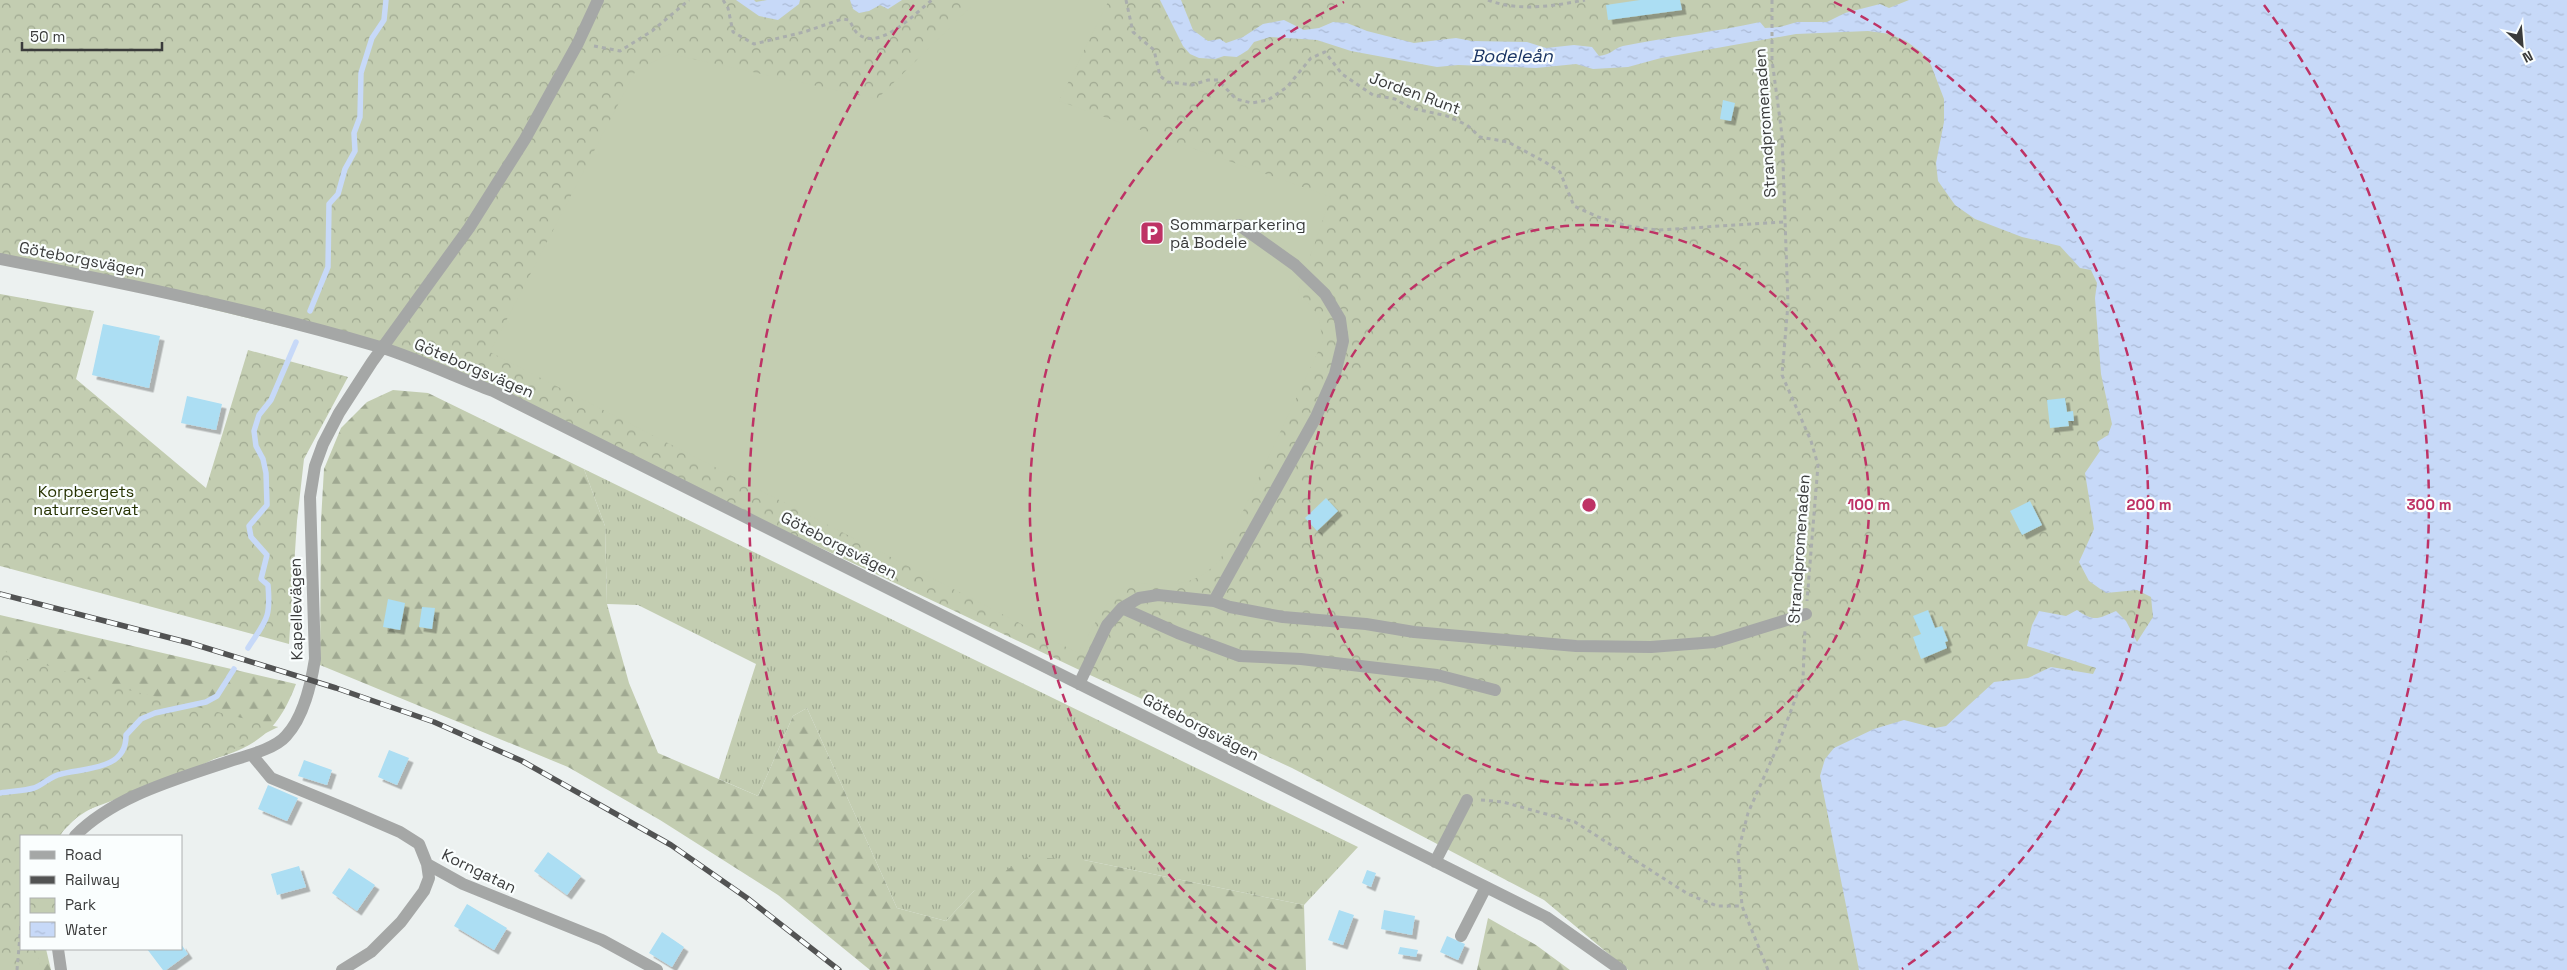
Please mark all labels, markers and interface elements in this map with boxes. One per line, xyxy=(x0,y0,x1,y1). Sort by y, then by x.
scale bar xyxy=(22,20,162,52)
north arrow xyxy=(2497,20,2547,70)
text: 50 m xyxy=(30,27,65,46)
water label: Bodeleån xyxy=(1471,44,1554,67)
text: N xyxy=(2520,47,2536,67)
street label: Strandpromenaden xyxy=(1749,48,1781,198)
street label: Jorden Runt xyxy=(1367,67,1463,119)
place label: Sommarparkering på Bodele xyxy=(1170,214,1306,253)
parking icon: Sommarparkering på Bodele xyxy=(1139,220,1165,246)
street label: Göteborgsvägen xyxy=(17,236,147,282)
street label: Göteborgsvägen xyxy=(411,333,537,403)
street label: Strandpromenaden xyxy=(1783,474,1815,624)
park label: Korpbergets naturreservat xyxy=(33,481,139,520)
text: 100 m xyxy=(1848,495,1890,514)
text: 200 m xyxy=(2127,495,2171,514)
text: 300 m xyxy=(2406,495,2452,514)
centre of rings xyxy=(1580,496,1598,514)
street label: Göteborgsvägen xyxy=(777,507,901,583)
street label: Kapellevägen xyxy=(285,558,307,660)
street label: Göteborgsvägen xyxy=(1139,689,1263,765)
legend xyxy=(20,835,182,950)
street label: Korngatan xyxy=(438,844,520,898)
text: Road xyxy=(65,845,102,864)
text: Railway xyxy=(65,870,120,889)
text: Park xyxy=(65,895,96,914)
text: Water xyxy=(65,920,108,939)

